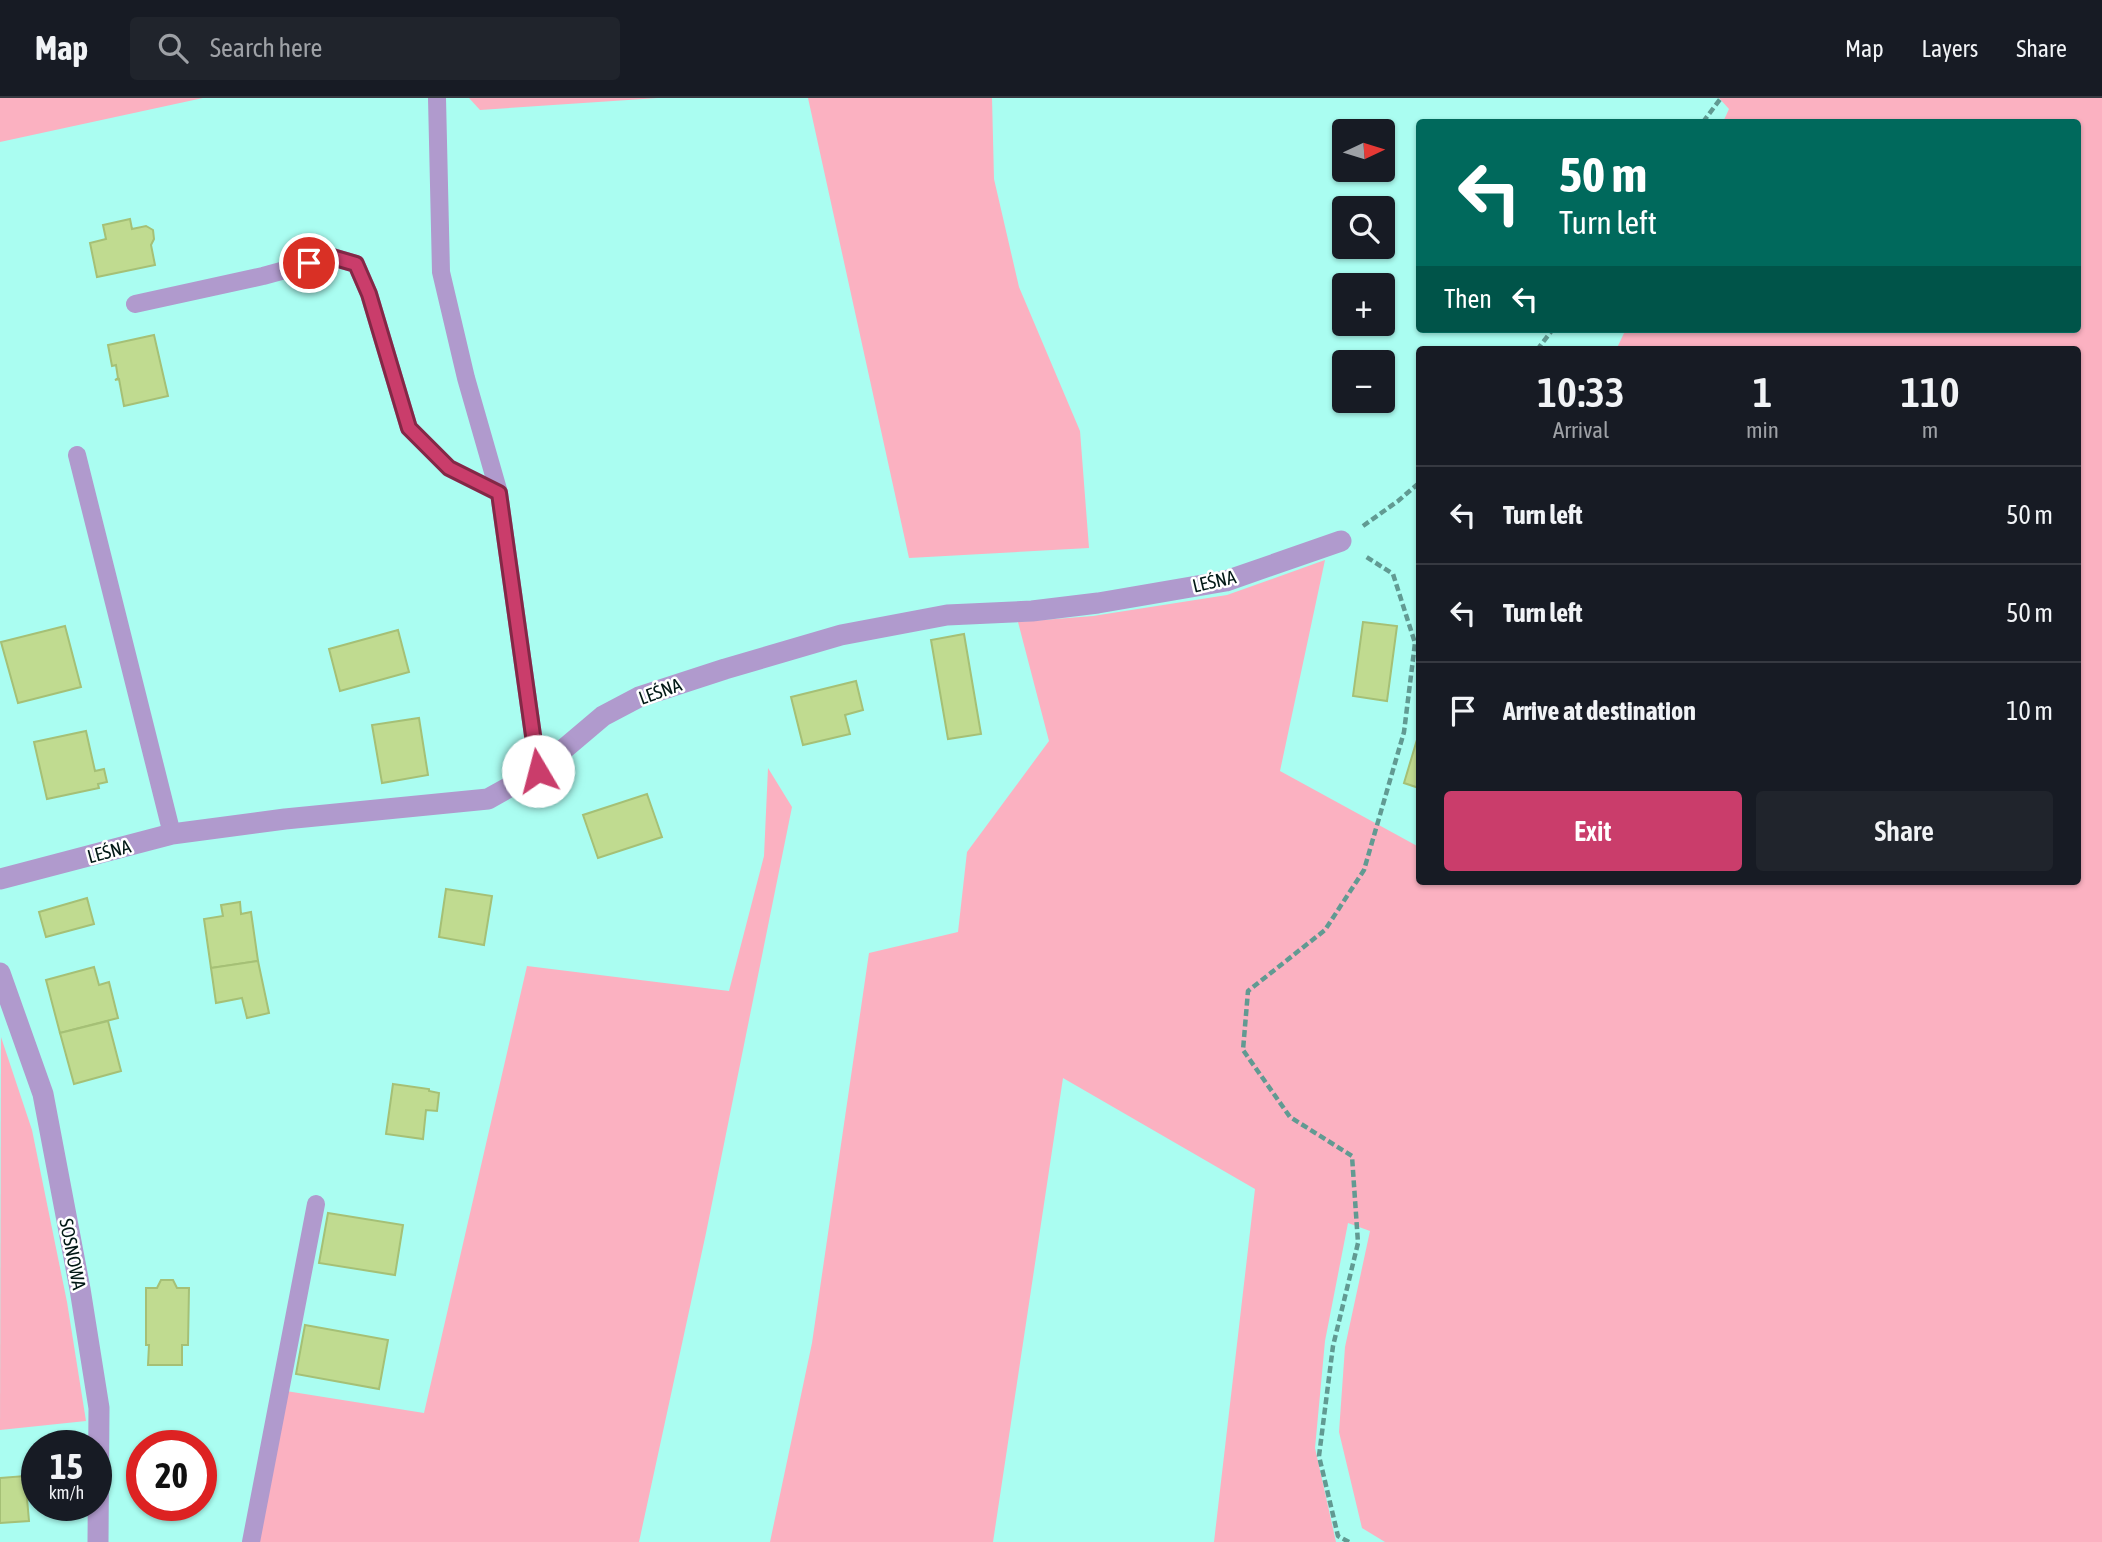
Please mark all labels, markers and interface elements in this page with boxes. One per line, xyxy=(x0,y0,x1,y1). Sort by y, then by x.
search box xyxy=(130,17,620,80)
text: Map xyxy=(35,29,88,67)
icon: search xyxy=(154,29,192,67)
text: Search here xyxy=(210,33,322,63)
text: Map xyxy=(1845,35,1884,62)
text: Layers xyxy=(1922,35,1978,62)
text: Share xyxy=(2016,35,2067,62)
north arrow xyxy=(1332,119,1395,182)
map controls xyxy=(1332,119,1395,413)
text: 50 m xyxy=(1559,146,1647,202)
icon: left xyxy=(1444,147,1535,238)
button: search xyxy=(1332,196,1395,259)
text: Turn left xyxy=(1559,204,1657,241)
pin xyxy=(279,233,339,293)
icon: arrive xyxy=(290,244,328,282)
button: + xyxy=(1332,273,1395,336)
icon: left xyxy=(1506,280,1544,318)
text: Then xyxy=(1444,284,1492,314)
button: − xyxy=(1332,350,1395,413)
text: 10:33 xyxy=(1537,368,1625,416)
text: 1 xyxy=(1753,368,1772,416)
text: 110 xyxy=(1900,368,1960,416)
text: Arrival xyxy=(1553,417,1609,443)
text: min xyxy=(1746,417,1779,443)
text: m xyxy=(1922,417,1938,443)
icon: left xyxy=(1444,496,1482,534)
text: Turn left xyxy=(1503,500,1583,530)
text: 50 m xyxy=(2006,500,2053,530)
street label: LEŚNA xyxy=(1190,565,1239,597)
icon: left xyxy=(1444,594,1482,632)
text: Turn left xyxy=(1503,598,1583,628)
text: 50 m xyxy=(2006,598,2053,628)
street label: LEŚNA xyxy=(636,673,685,709)
icon: arrive xyxy=(1444,692,1482,730)
text: Arrive at destination xyxy=(1503,696,1696,726)
text: 10 m xyxy=(2006,696,2053,726)
position arrow xyxy=(501,734,575,808)
button: Exit xyxy=(1444,791,1742,871)
button: Share xyxy=(1756,791,2053,871)
street label: LEŚNA xyxy=(85,835,134,867)
street label: SOSNOWA xyxy=(55,1217,91,1292)
speed limit sign: 20 xyxy=(126,1430,217,1521)
text: 15 xyxy=(50,1446,83,1486)
text: km/h xyxy=(49,1482,84,1503)

